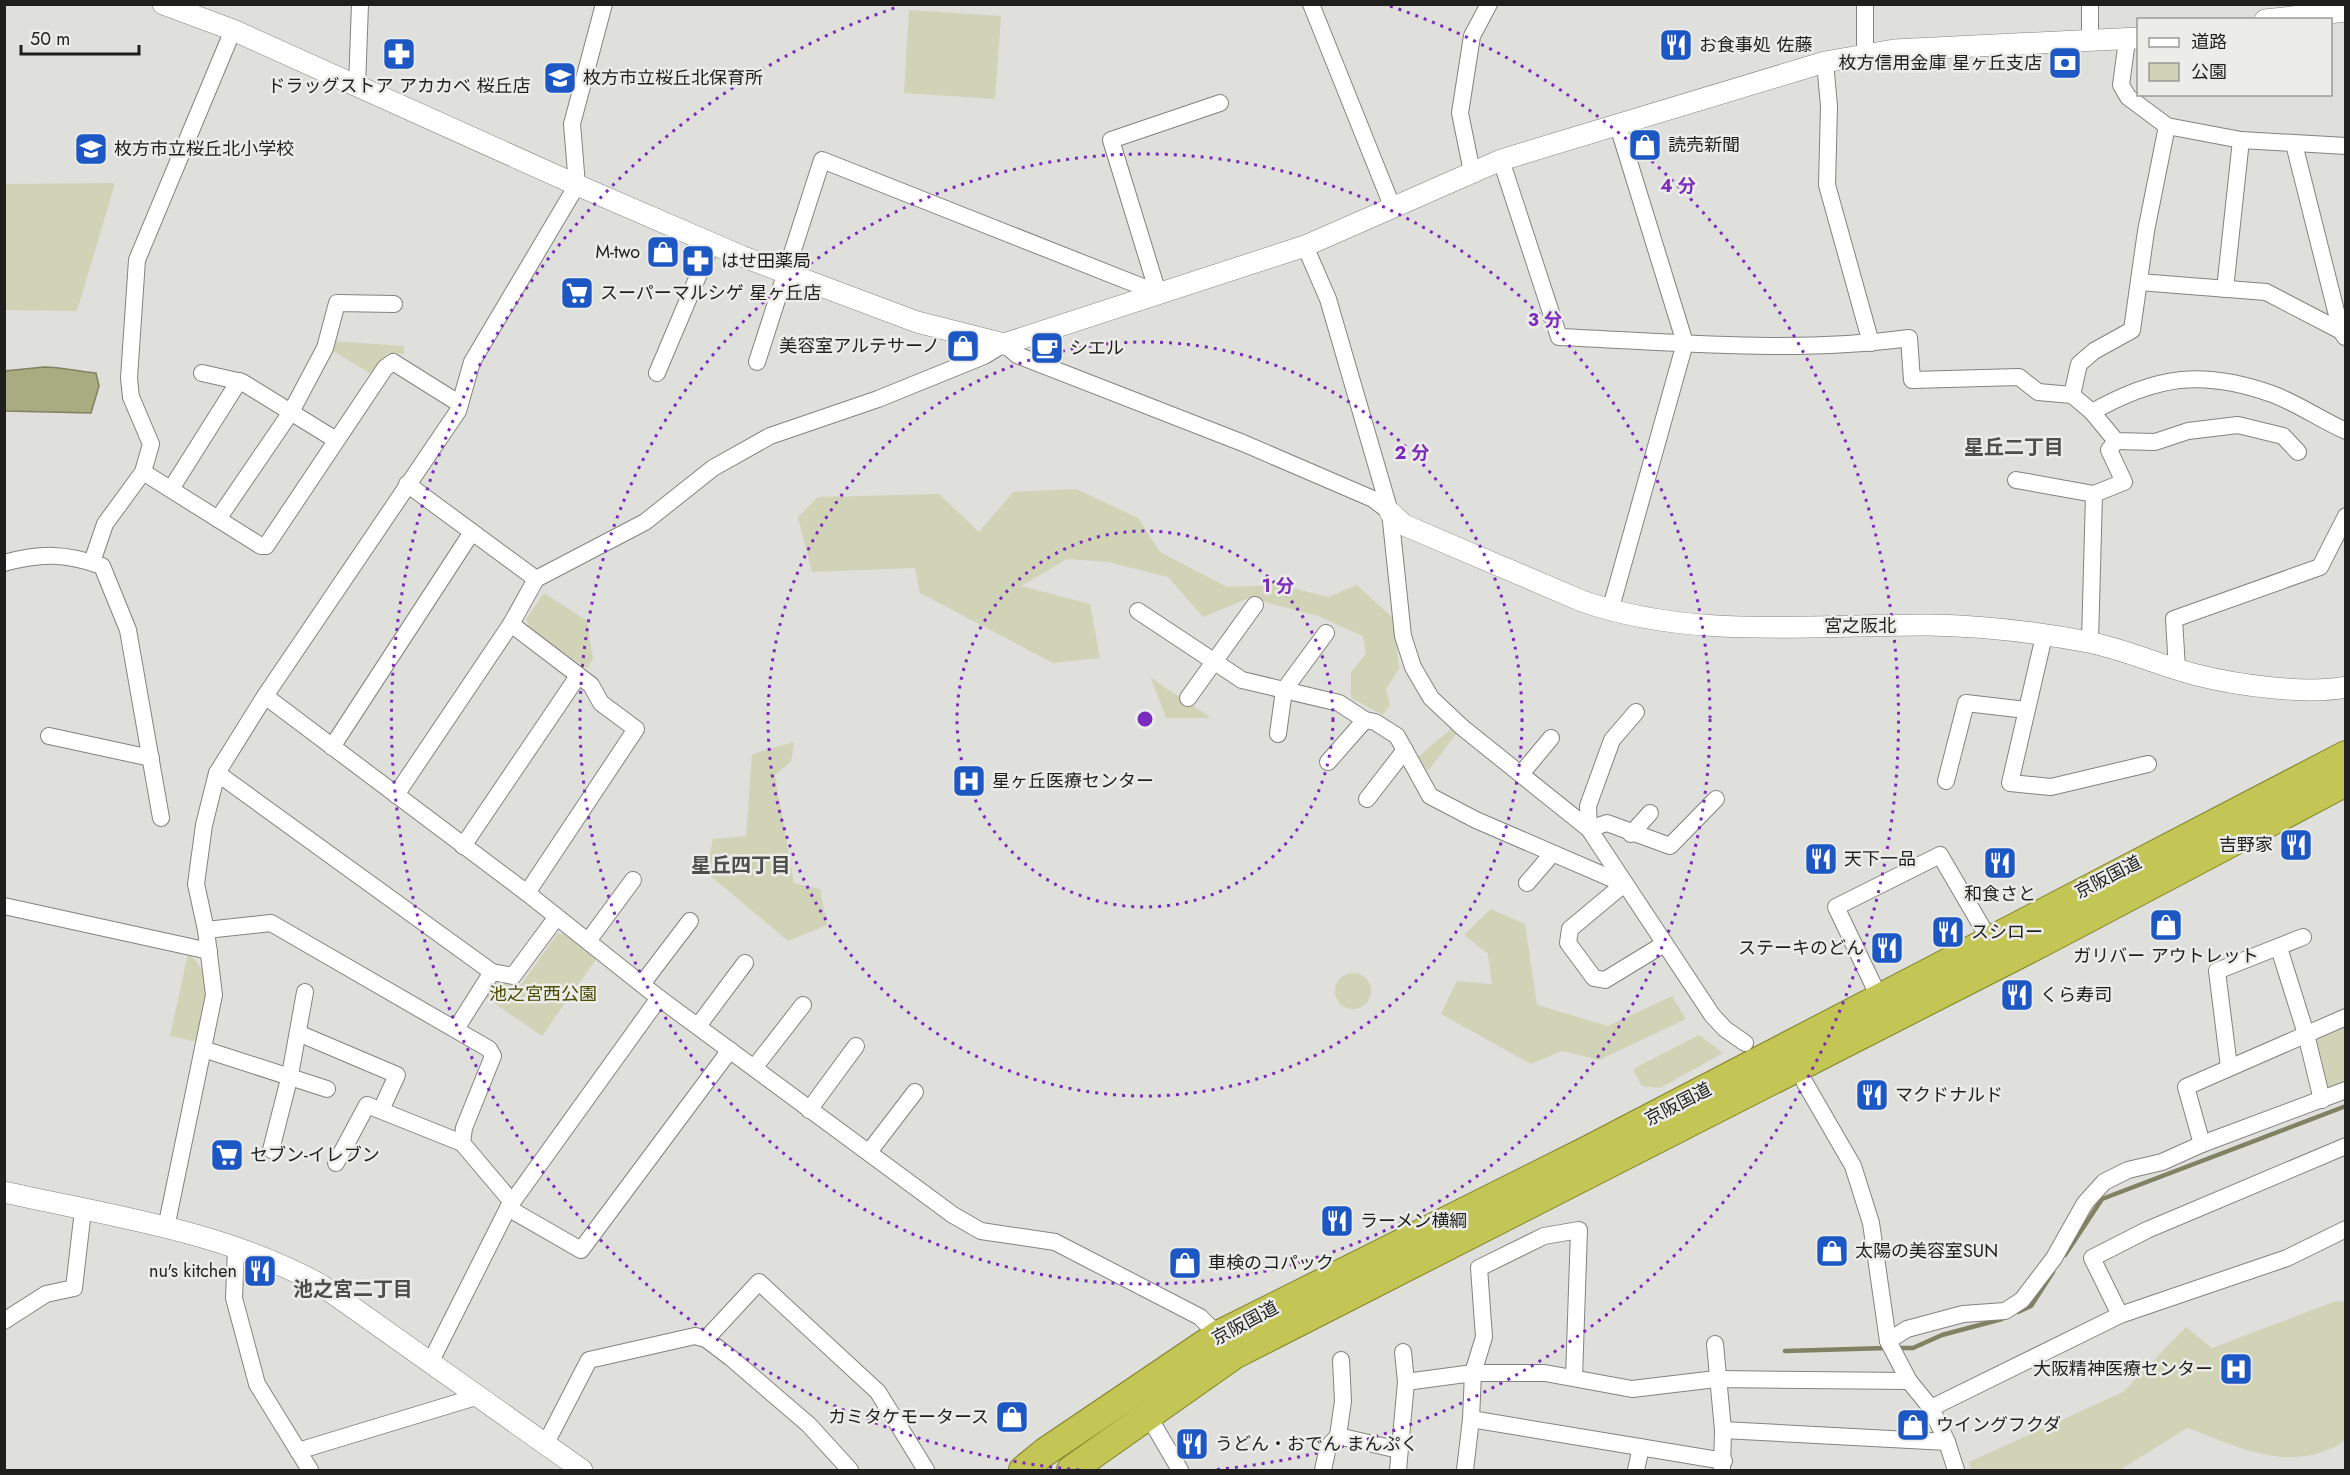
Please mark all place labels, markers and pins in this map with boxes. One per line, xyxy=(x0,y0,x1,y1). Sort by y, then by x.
restaurant icon: お食事処 佐藤 xyxy=(1658,27,1694,63)
place label: お食事処 佐藤 xyxy=(1699,32,1812,58)
pharmacy icon: ドラッグストア アカカベ 桜丘店 xyxy=(381,36,417,72)
bank icon: 枚方信用金庫 星ヶ丘支店 xyxy=(2047,45,2083,81)
place label: 枚方信用金庫 星ヶ丘支店 xyxy=(1839,50,2042,76)
school or university icon: 枚方市立桜丘北保育所 xyxy=(542,60,578,96)
place label: 枚方市立桜丘北保育所 xyxy=(583,65,763,91)
place label: ドラッグストア アカカベ 桜丘店 xyxy=(268,73,530,99)
shop icon: 読売新聞 xyxy=(1627,127,1663,163)
school or university icon: 枚方市立桜丘北小学校 xyxy=(73,131,109,167)
place label: 読売新聞 xyxy=(1668,132,1740,158)
place label: 枚方市立桜丘北小学校 xyxy=(114,136,294,162)
shop icon: M-two xyxy=(645,234,681,270)
place label: M-two xyxy=(596,239,640,265)
pharmacy icon: はせ田薬局 xyxy=(680,243,716,279)
place label: はせ田薬局 xyxy=(721,248,811,274)
supermarket icon: スーパーマルシゲ 星ヶ丘店 xyxy=(559,275,595,311)
place label: スーパーマルシゲ 星ヶ丘店 xyxy=(600,280,821,306)
shop icon: 美容室アルテサーノ xyxy=(945,328,981,364)
cafe icon: シエル xyxy=(1029,330,1065,366)
place label: 美容室アルテサーノ xyxy=(779,333,940,359)
place label: シエル xyxy=(1070,335,1124,361)
centre of rings xyxy=(1135,709,1155,729)
hospital icon: 星ヶ丘医療センター xyxy=(951,763,987,799)
place label: 星ヶ丘医療センター xyxy=(992,768,1154,794)
restaurant icon: 吉野家 xyxy=(2278,827,2314,863)
place label: 吉野家 xyxy=(2219,832,2273,858)
restaurant icon: 天下一品 xyxy=(1803,841,1839,877)
restaurant icon: 和食さと xyxy=(1982,845,2018,881)
place label: 天下一品 xyxy=(1844,846,1916,872)
place label: 和食さと xyxy=(1964,881,2036,907)
shop icon: ガリバー アウトレット xyxy=(2148,907,2184,943)
restaurant icon: スシロー xyxy=(1930,914,1966,950)
place label: スシロー xyxy=(1971,919,2043,945)
restaurant icon: ステーキのどん xyxy=(1869,930,1905,966)
place label: ステーキのどん xyxy=(1738,935,1864,961)
place label: ガリバー アウトレット xyxy=(2073,943,2259,969)
restaurant icon: くら寿司 xyxy=(1999,977,2035,1013)
place label: くら寿司 xyxy=(2040,982,2112,1008)
restaurant icon: マクドナルド xyxy=(1854,1077,1890,1113)
place label: マクドナルド xyxy=(1895,1082,2003,1108)
supermarket icon: セブン-イレブン xyxy=(209,1137,245,1173)
place label: セブン-イレブン xyxy=(250,1142,380,1168)
restaurant icon: ラーメン横綱 xyxy=(1319,1203,1355,1239)
place label: ラーメン横綱 xyxy=(1360,1208,1467,1234)
shop icon: 太陽の美容室SUN xyxy=(1814,1233,1850,1269)
place label: 太陽の美容室SUN xyxy=(1855,1238,1998,1264)
shop icon: 車検のコパック xyxy=(1167,1245,1203,1281)
place label: 車検のコパック xyxy=(1208,1250,1334,1276)
restaurant icon: nu's kitchen xyxy=(242,1253,278,1289)
place label: nu's kitchen xyxy=(149,1258,237,1284)
hospital icon: 大阪精神医療センター xyxy=(2218,1351,2254,1387)
place label: 大阪精神医療センター xyxy=(2033,1356,2213,1382)
shop icon: カミタケモータース xyxy=(994,1399,1030,1435)
place label: カミタケモータース xyxy=(828,1404,989,1430)
shop icon: ウイングフクダ xyxy=(1895,1407,1931,1443)
place label: ウイングフクダ xyxy=(1936,1412,2061,1438)
restaurant icon: うどん・おでん まんぷく xyxy=(1174,1426,1210,1462)
place label: うどん・おでん まんぷく xyxy=(1215,1431,1418,1457)

